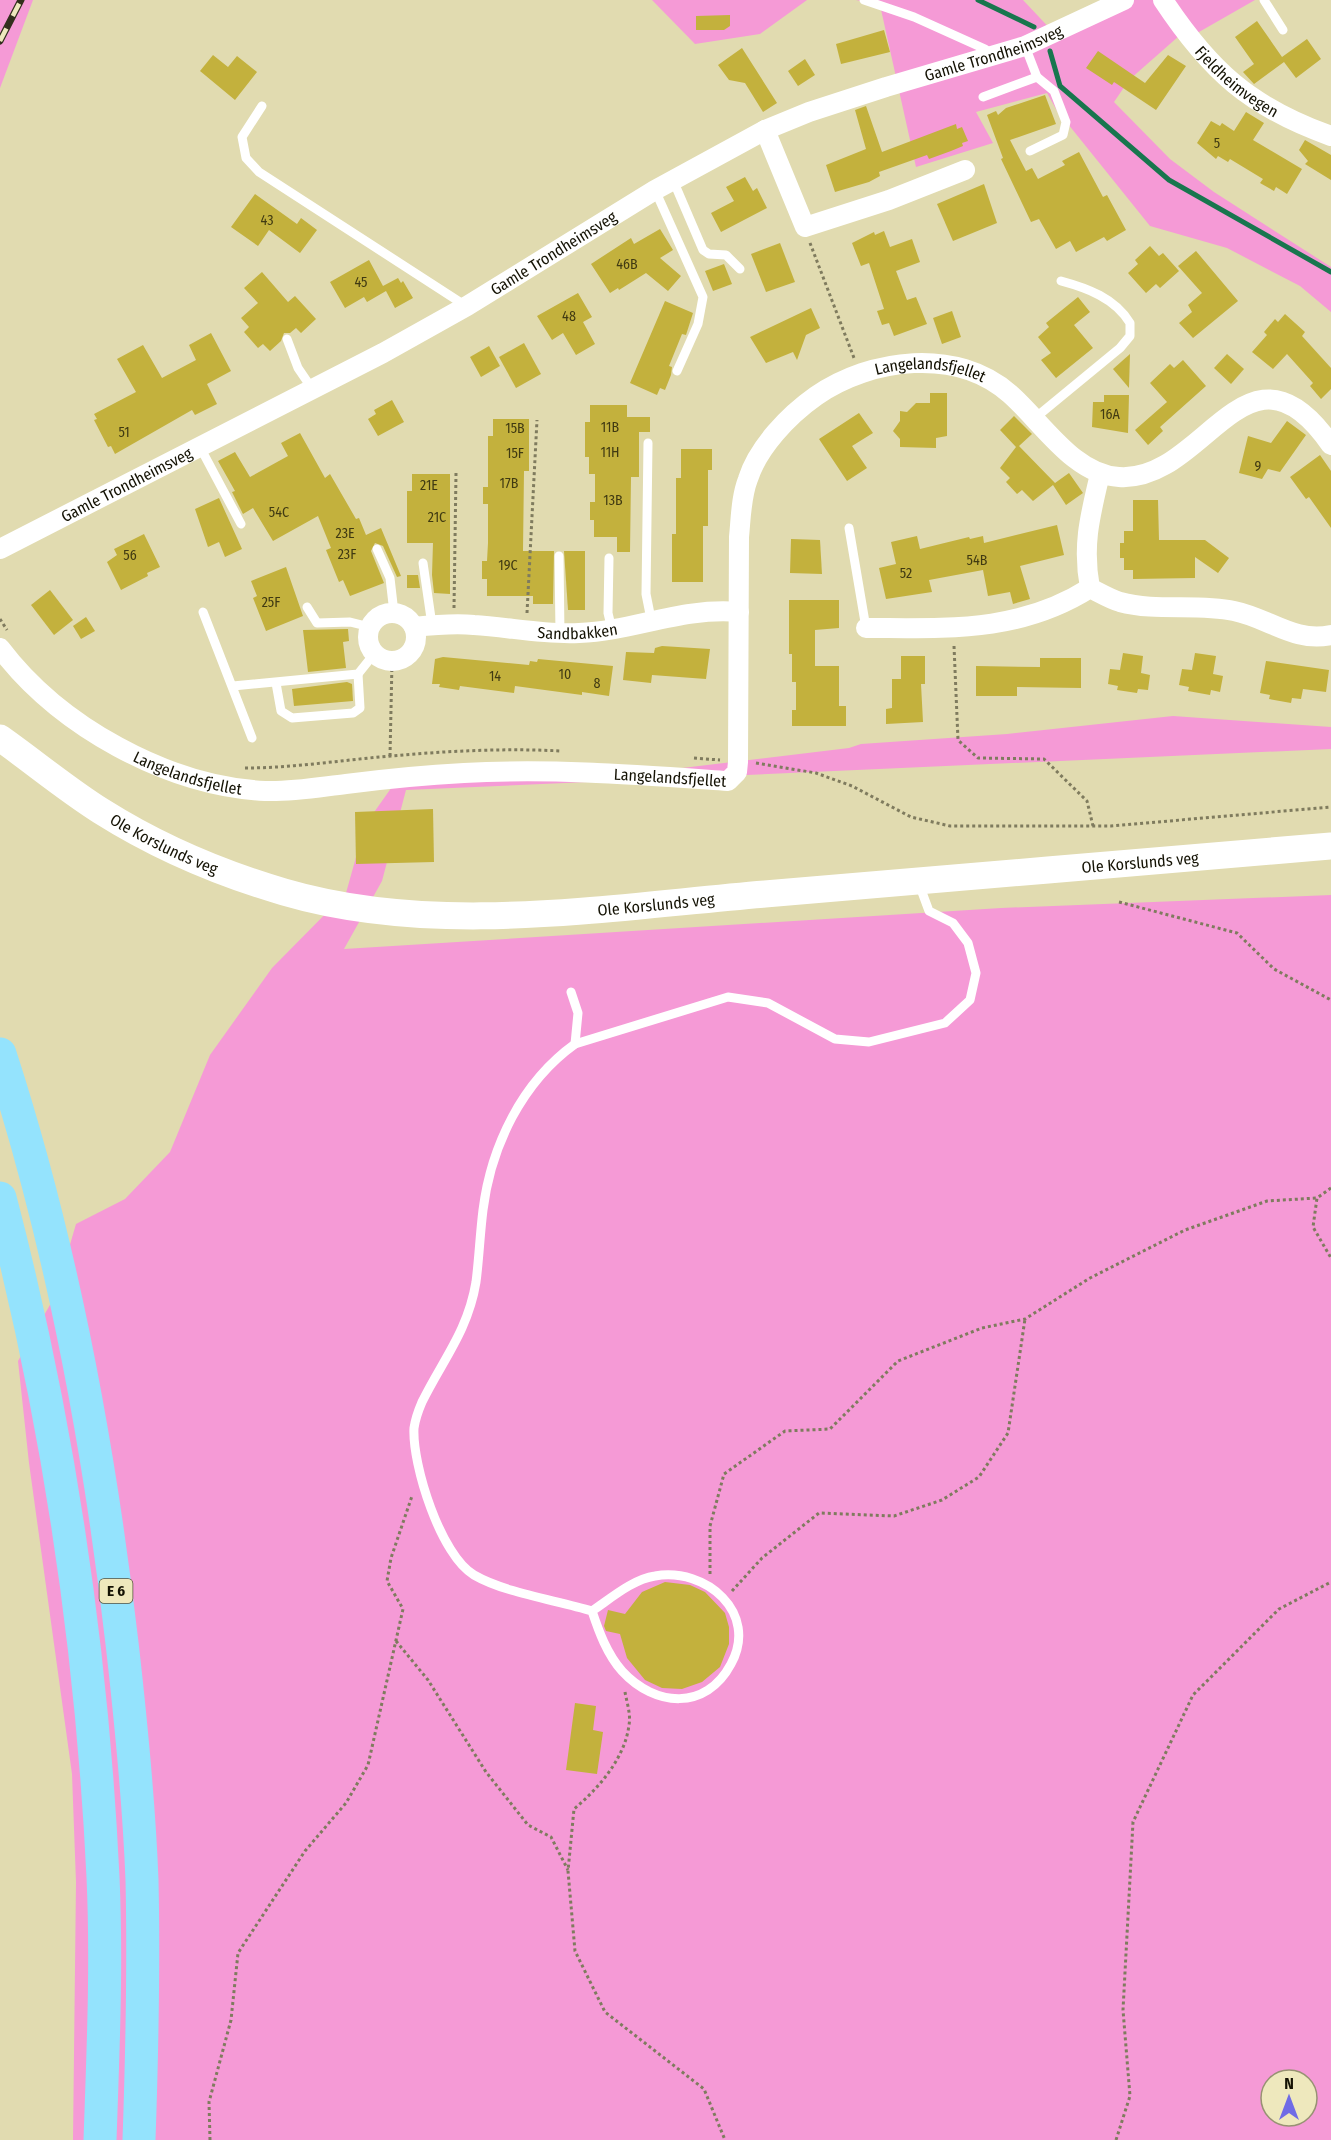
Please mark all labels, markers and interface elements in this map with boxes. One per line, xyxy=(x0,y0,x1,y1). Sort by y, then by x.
street label: Gamle Trondheimsveg xyxy=(922,20,1066,85)
street label: Fjeldheimvegen xyxy=(1191,42,1282,121)
house number: 5 xyxy=(1214,135,1220,152)
street label: Gamle Trondheimsveg xyxy=(487,206,620,299)
house number: 43 xyxy=(261,212,273,229)
house number: 46B xyxy=(616,256,638,273)
house number: 45 xyxy=(354,274,368,291)
house number: 48 xyxy=(562,308,576,325)
street label: Langelandsfjellet xyxy=(873,353,990,386)
house number: 16A xyxy=(1100,406,1121,423)
house number: 11B xyxy=(601,419,620,436)
house number: 15B xyxy=(505,420,525,437)
house number: 51 xyxy=(118,424,130,441)
street label: Gamle Trondheimsveg xyxy=(58,443,195,526)
house number: 11H xyxy=(600,444,620,461)
house number: 15F xyxy=(506,445,524,462)
house number: 9 xyxy=(1255,458,1262,475)
house number: 17B xyxy=(500,475,519,492)
house number: 21E xyxy=(420,477,438,494)
house number: 13B xyxy=(603,492,623,509)
house number: 54C xyxy=(269,504,289,521)
house number: 21C xyxy=(428,509,446,526)
house number: 23E xyxy=(335,525,355,542)
house number: 23F xyxy=(338,546,356,563)
house number: 56 xyxy=(123,547,137,564)
house number: 54B xyxy=(967,552,988,569)
house number: 19C xyxy=(498,557,518,574)
house number: 52 xyxy=(900,565,912,582)
house number: 25F xyxy=(262,594,280,611)
street label: Sandbakken xyxy=(537,619,619,643)
house number: 10 xyxy=(559,666,571,683)
house number: 14 xyxy=(489,668,501,685)
house number: 8 xyxy=(594,675,601,692)
street label: Langelandsfjellet xyxy=(130,747,244,798)
street label: Langelandsfjellet xyxy=(613,764,728,790)
street label: Ole Korslunds veg xyxy=(107,809,221,878)
street label: Ole Korslunds veg xyxy=(1081,848,1200,877)
street label: Ole Korslunds veg xyxy=(597,889,716,919)
road number: E 6 xyxy=(100,1579,132,1603)
north arrow xyxy=(1259,2068,1319,2128)
text: N xyxy=(1284,2074,1294,2093)

